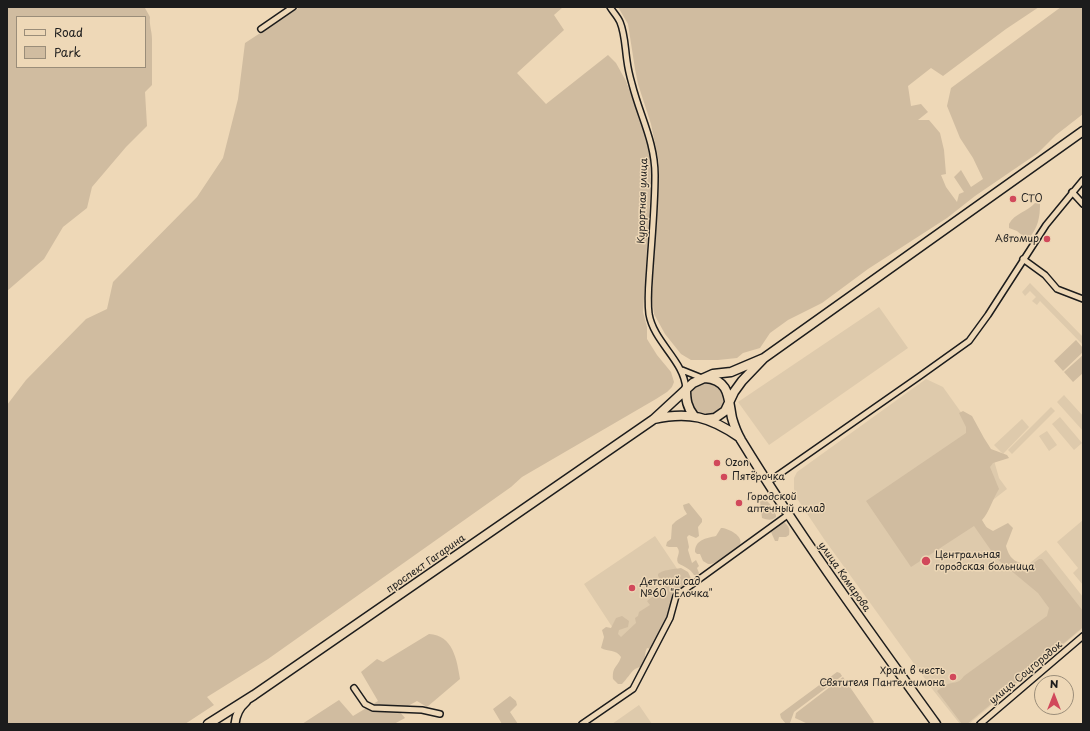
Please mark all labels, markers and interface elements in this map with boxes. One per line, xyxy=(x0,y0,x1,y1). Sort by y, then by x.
legend xyxy=(16,16,146,68)
text: Road xyxy=(54,23,83,41)
text: Park xyxy=(54,43,81,61)
street label: Курортная улица xyxy=(636,158,650,244)
place label: СТО xyxy=(1021,193,1043,205)
marker: СТО xyxy=(1008,194,1018,204)
place label: Автомир xyxy=(995,233,1039,245)
marker: Автомир xyxy=(1042,234,1052,244)
place label: Ozon xyxy=(725,457,749,469)
marker: Ozon xyxy=(712,458,722,468)
place label: Пятёрочка xyxy=(732,471,785,483)
marker: Пятёрочка xyxy=(719,472,729,482)
place label: Городской аптечный склад xyxy=(747,491,825,514)
marker: Городской аптечный склад xyxy=(734,498,744,508)
street label: проспект Гагарина xyxy=(384,532,468,596)
street label: улица Комарова xyxy=(815,540,873,614)
place label: Центральная городская больница xyxy=(935,549,1035,572)
marker: Центральная городская больница xyxy=(920,555,932,567)
place label: Детский сад №60 "Елочка" xyxy=(640,576,713,600)
marker: Детский сад №60 "Елочка" xyxy=(627,583,637,593)
street label: улица Соцгородок xyxy=(987,639,1065,707)
place label: Храм в честь Святителя Пантелеимона xyxy=(819,665,945,688)
marker: Храм в честь Святителя Пантелеимона xyxy=(948,672,958,682)
north arrow xyxy=(1034,675,1074,715)
text: N xyxy=(1050,675,1058,692)

